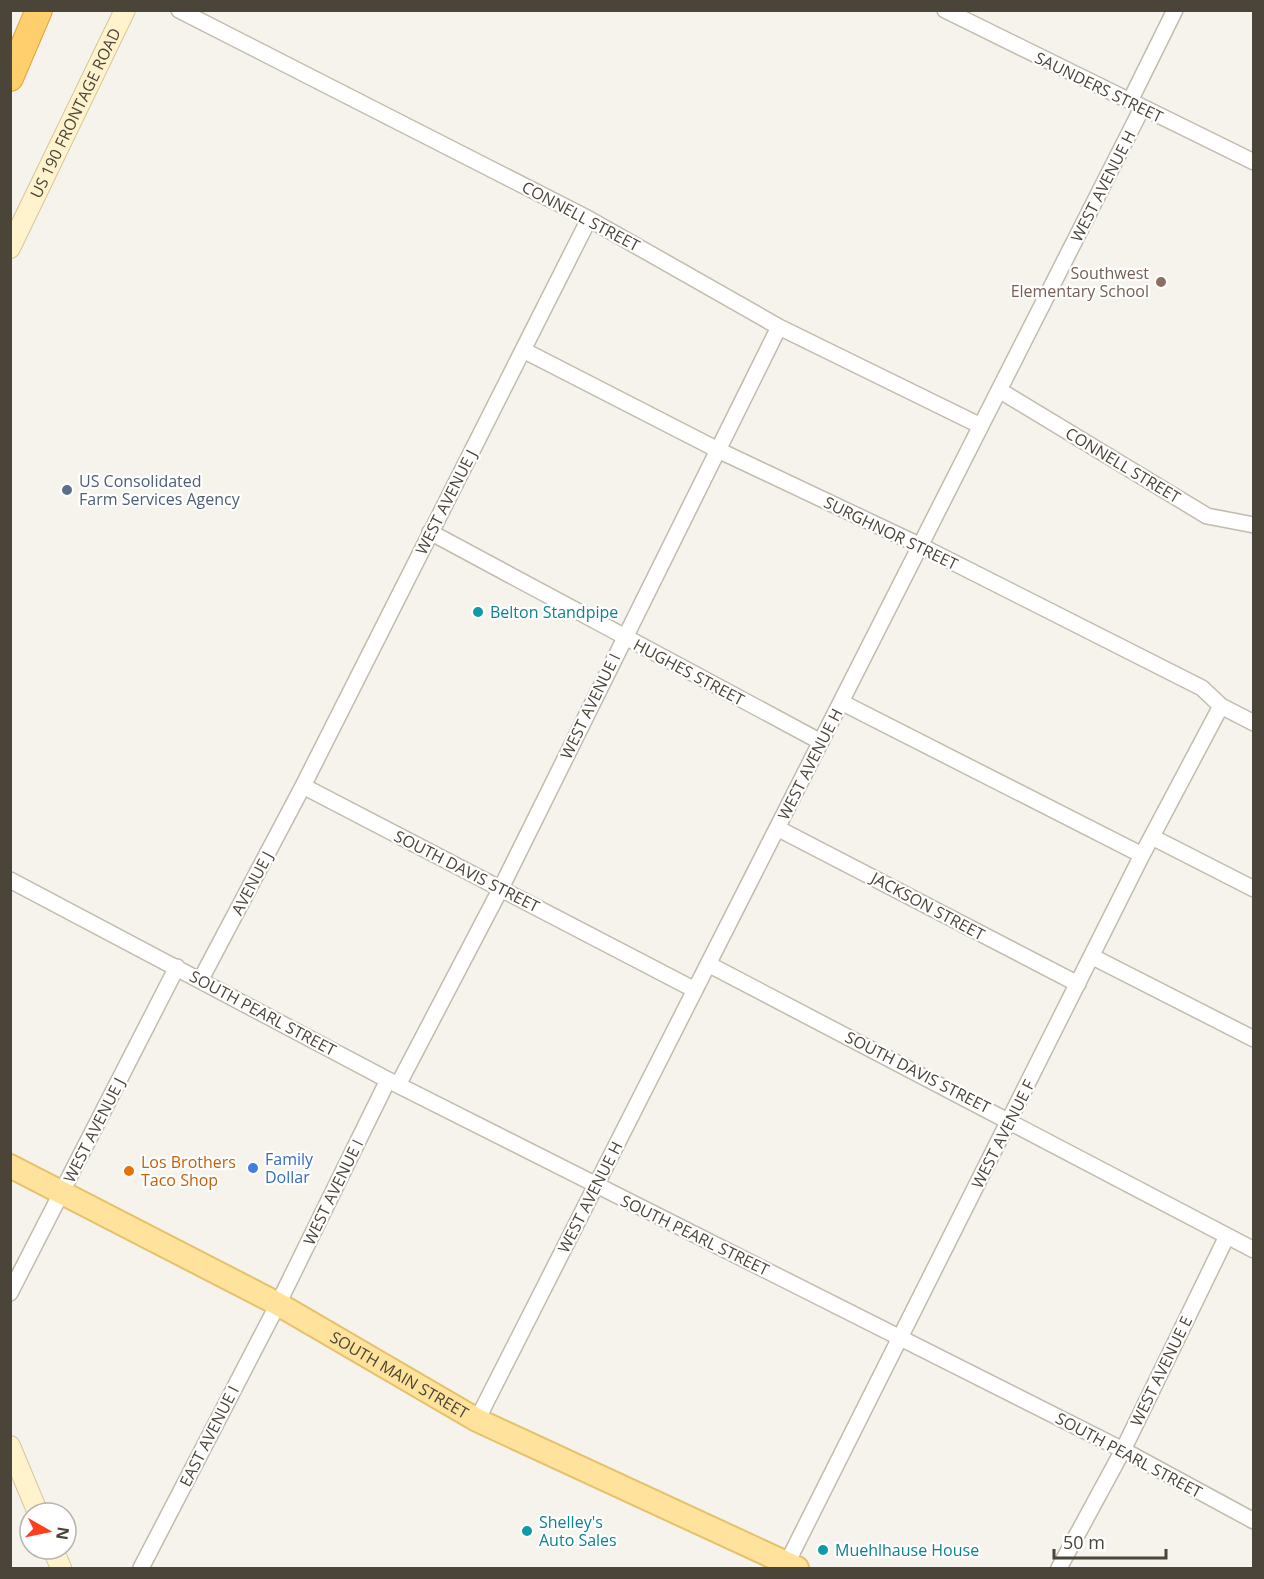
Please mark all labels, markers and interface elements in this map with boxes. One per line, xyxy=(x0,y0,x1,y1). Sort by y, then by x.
street label: US 190 FRONTAGE ROAD xyxy=(25,24,126,202)
street label: SAUNDERS STREET xyxy=(1031,46,1167,128)
street label: WEST AVENUE H xyxy=(1065,126,1141,246)
street label: CONNELL STREET xyxy=(518,176,644,256)
place label: Southwest Elementary School xyxy=(1011,262,1149,302)
marker: Southwest Elementary School xyxy=(1154,275,1168,289)
street label: CONNELL STREET xyxy=(1061,422,1185,508)
street label: WEST AVENUE J xyxy=(410,446,482,558)
place label: US Consolidated Farm Services Agency xyxy=(79,470,241,510)
marker: US Consolidated Farm Services Agency xyxy=(60,483,74,497)
street label: SURGHNOR STREET xyxy=(820,491,962,575)
place label: Belton Standpipe xyxy=(490,601,618,623)
marker: Belton Standpipe xyxy=(471,605,485,619)
street label: HUGHES STREET xyxy=(630,633,749,711)
street label: WEST AVENUE I xyxy=(555,649,625,763)
street label: WEST AVENUE H xyxy=(772,704,848,824)
street label: SOUTH DAVIS STREET xyxy=(391,825,544,917)
street label: AVENUE J xyxy=(226,847,278,919)
street label: JACKSON STREET xyxy=(866,866,989,945)
street label: SOUTH PEARL STREET xyxy=(186,965,340,1061)
street label: SOUTH DAVIS STREET xyxy=(842,1026,995,1118)
street label: WEST AVENUE J xyxy=(58,1074,130,1186)
street label: WEST AVENUE F xyxy=(966,1076,1040,1192)
street label: WEST AVENUE I xyxy=(298,1135,368,1249)
street label: WEST AVENUE H xyxy=(552,1137,628,1257)
place label: Family Dollar xyxy=(265,1148,314,1188)
place label: Los Brothers Taco Shop xyxy=(141,1151,236,1191)
marker: Family Dollar xyxy=(246,1161,260,1175)
marker: Los Brothers Taco Shop xyxy=(122,1164,136,1178)
street label: SOUTH PEARL STREET xyxy=(617,1189,773,1281)
street label: WEST AVENUE E xyxy=(1125,1312,1197,1430)
street label: SOUTH MAIN STREET xyxy=(326,1326,473,1424)
street label: EAST AVENUE I xyxy=(174,1382,244,1490)
street label: SOUTH PEARL STREET xyxy=(1052,1407,1206,1503)
north arrow xyxy=(18,1501,78,1561)
place label: Shelley's Auto Sales xyxy=(539,1511,617,1551)
scale bar xyxy=(1054,1522,1166,1560)
marker: Shelley's Auto Sales xyxy=(520,1524,534,1538)
text: N xyxy=(51,1525,75,1541)
text: 50 m xyxy=(1063,1530,1105,1554)
place label: Muehlhause House xyxy=(835,1539,979,1561)
marker: Muehlhause House xyxy=(816,1543,830,1557)

